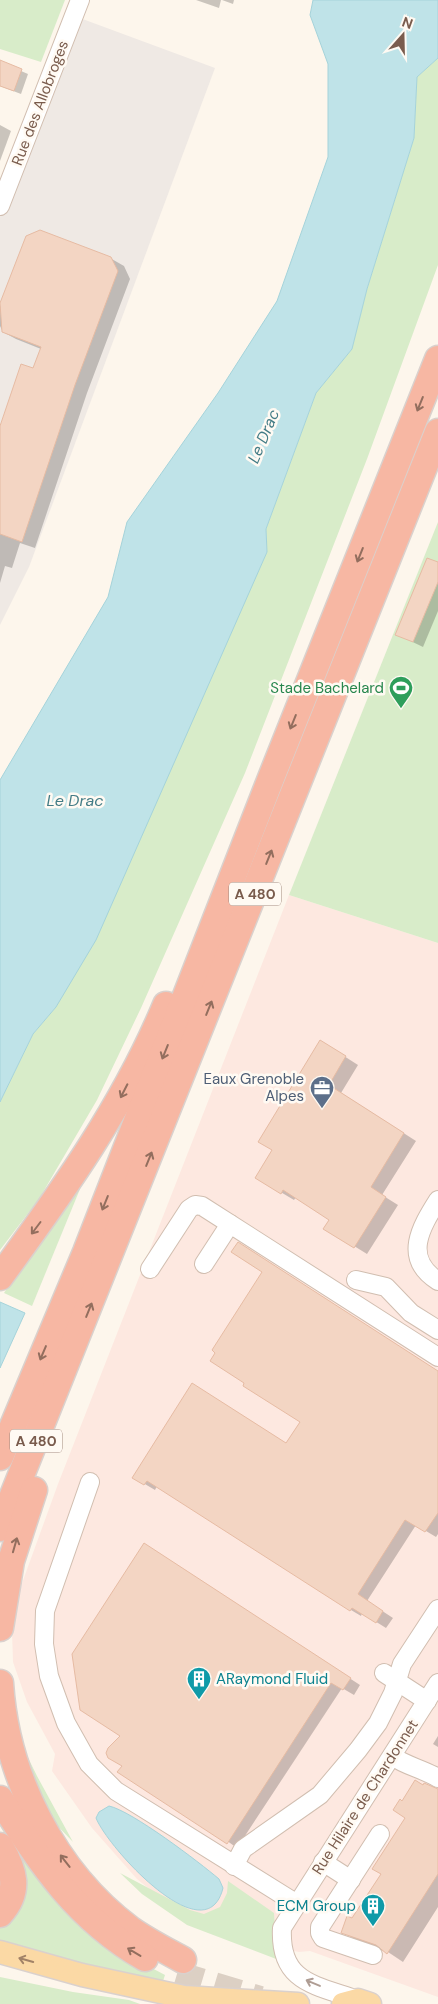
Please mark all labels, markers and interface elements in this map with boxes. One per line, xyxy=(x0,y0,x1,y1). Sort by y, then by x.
north arrow xyxy=(378,10,428,60)
text: N xyxy=(400,13,415,33)
street label: Rue des Allobroges xyxy=(7,38,73,168)
one-way arrow xyxy=(415,396,424,411)
water label: Le Drac xyxy=(243,406,284,466)
one-way arrow xyxy=(355,547,364,562)
sports icon: Stade Bachelard xyxy=(388,675,414,709)
place label: Stade Bachelard xyxy=(270,678,384,698)
one-way arrow xyxy=(288,714,297,729)
water label: Le Drac xyxy=(47,790,103,811)
one-way arrow xyxy=(265,850,274,865)
road number: A 480 xyxy=(229,882,281,906)
one-way arrow xyxy=(205,1001,214,1016)
one-way arrow xyxy=(160,1044,169,1059)
place label: Eaux Grenoble Alpes xyxy=(203,1069,304,1106)
office icon: Eaux Grenoble Alpes xyxy=(309,1075,335,1109)
one-way arrow xyxy=(119,1083,128,1098)
one-way arrow xyxy=(145,1152,154,1167)
one-way arrow xyxy=(100,1195,110,1210)
one-way arrow xyxy=(31,1221,41,1235)
one-way arrow xyxy=(85,1303,94,1318)
one-way arrow xyxy=(38,1345,47,1360)
road number: A 480 xyxy=(10,1430,62,1452)
one-way arrow xyxy=(11,1538,20,1554)
building icon: ARaymond Fluid xyxy=(186,1666,212,1700)
place label: ARaymond Fluid xyxy=(216,1669,328,1689)
street label: Rue Hilaire de Chardonnet xyxy=(307,1716,423,1878)
one-way arrow xyxy=(60,1854,70,1868)
building icon: ECM Group xyxy=(360,1893,386,1927)
place label: ECM Group xyxy=(277,1896,356,1916)
one-way arrow xyxy=(127,1946,141,1956)
one-way arrow xyxy=(19,1955,35,1965)
one-way arrow xyxy=(306,1978,321,1988)

